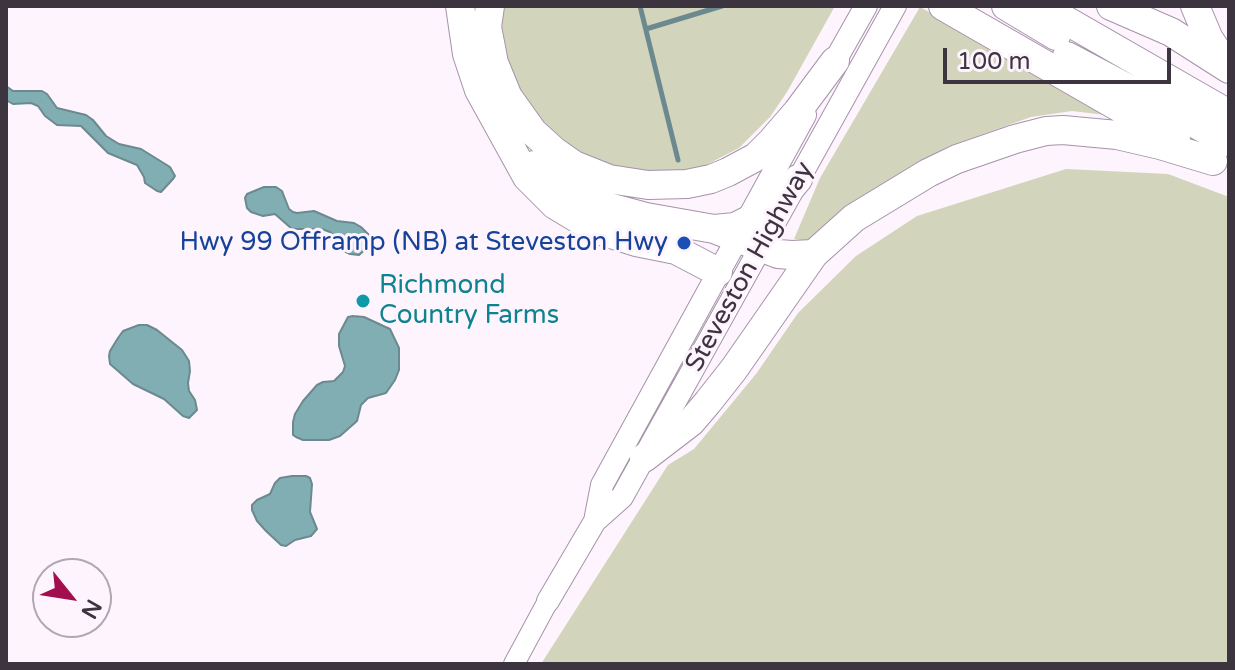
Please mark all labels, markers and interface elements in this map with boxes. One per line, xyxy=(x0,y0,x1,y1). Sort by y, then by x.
scale bar xyxy=(947,32,1175,82)
text: 100 m xyxy=(957,47,1031,76)
street label: Steveston Highway xyxy=(679,157,821,377)
place label: Hwy 99 Offramp (NB) at Steveston Hwy xyxy=(180,227,668,259)
marker: Hwy 99 Offramp (NB) at Steveston Hwy xyxy=(675,234,693,252)
place label: Richmond Country Farms xyxy=(379,270,559,332)
marker: Richmond Country Farms xyxy=(354,292,372,310)
north arrow xyxy=(32,558,112,638)
text: N xyxy=(75,595,107,623)

